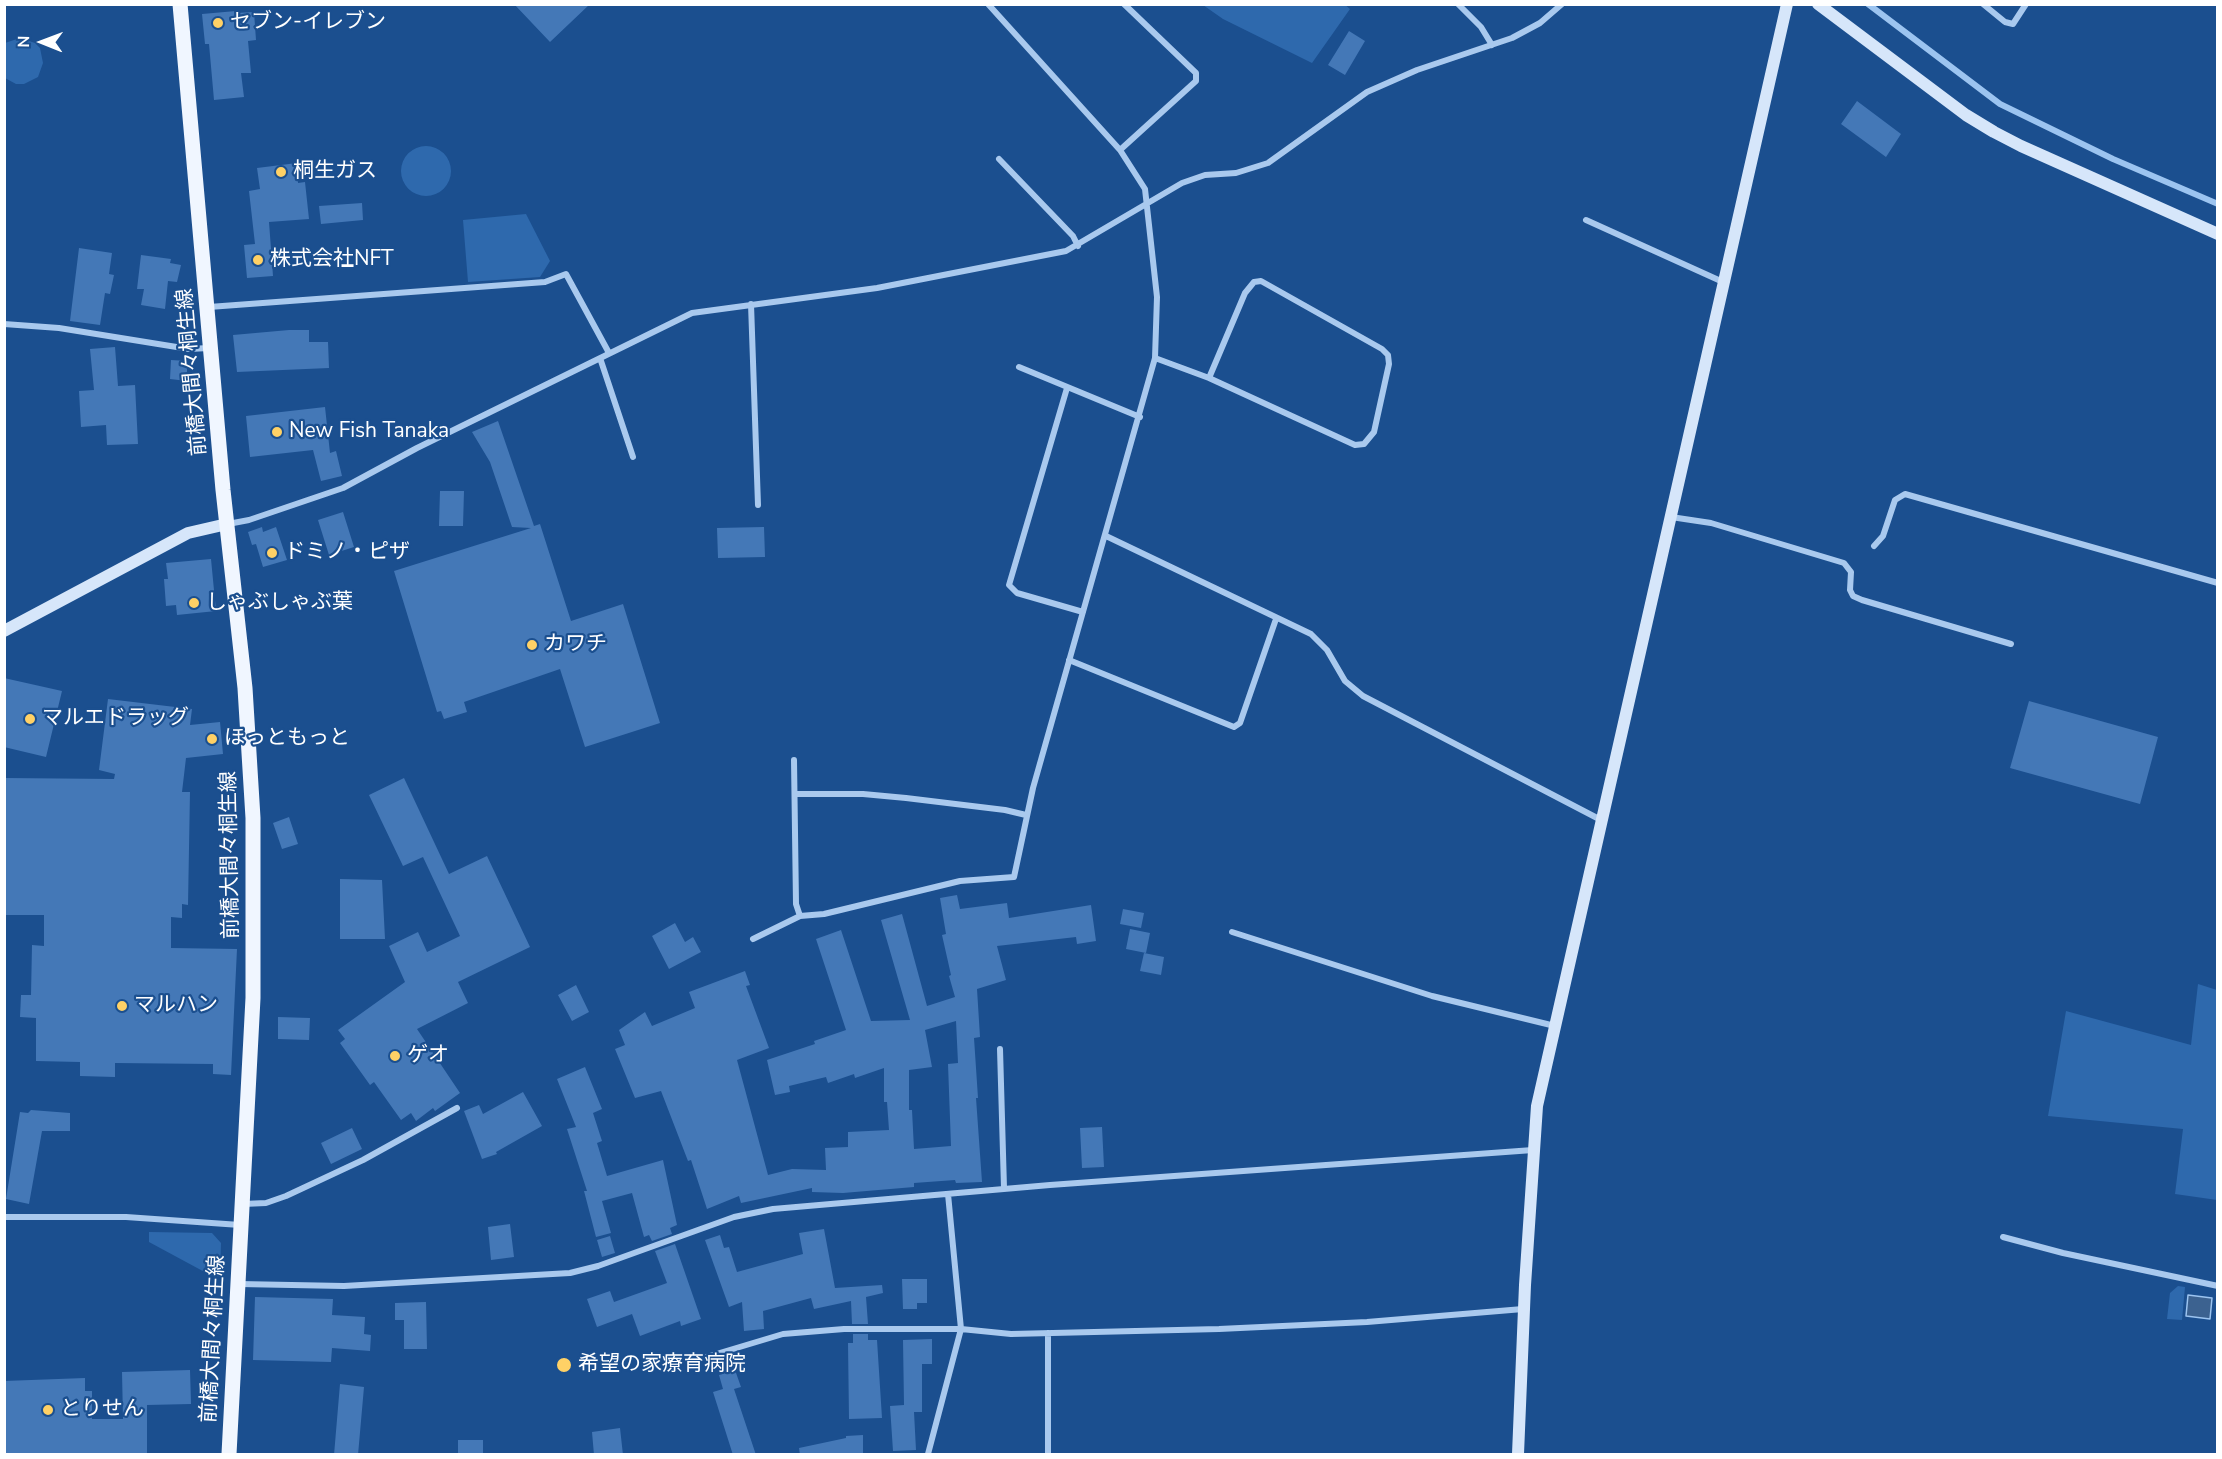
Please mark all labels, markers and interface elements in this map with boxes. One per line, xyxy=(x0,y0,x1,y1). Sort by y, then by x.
place label: セブン-イレブン xyxy=(230,10,386,36)
north arrow xyxy=(12,12,72,72)
marker: セブン-イレブン xyxy=(211,16,225,30)
text: N xyxy=(13,36,35,48)
place label: 桐生ガス xyxy=(293,159,377,185)
marker: 桐生ガス xyxy=(274,165,288,179)
place label: 株式会社NFT xyxy=(270,247,394,273)
marker: 株式会社NFT xyxy=(251,253,265,267)
street label: 前橋大間々桐生線 xyxy=(173,287,213,457)
place label: New Fish Tanaka xyxy=(289,419,449,445)
marker: New Fish Tanaka xyxy=(270,425,284,439)
place label: ドミノ・ピザ xyxy=(284,540,410,566)
marker: ドミノ・ピザ xyxy=(265,546,279,560)
place label: しゃぶしゃぶ葉 xyxy=(206,590,353,616)
marker: しゃぶしゃぶ葉 xyxy=(187,596,201,610)
place label: カワチ xyxy=(544,632,607,658)
marker: カワチ xyxy=(525,638,539,652)
place label: マルエドラッグ xyxy=(42,706,189,732)
marker: マルエドラッグ xyxy=(23,712,37,726)
place label: ほっともっと xyxy=(224,726,350,752)
marker: ほっともっと xyxy=(205,732,219,746)
street label: 前橋大間々桐生線 xyxy=(217,771,245,939)
place label: マルハン xyxy=(134,993,218,1019)
marker: マルハン xyxy=(115,999,129,1013)
place label: ゲオ xyxy=(407,1043,449,1069)
marker: ゲオ xyxy=(388,1049,402,1063)
street label: 前橋大間々桐生線 xyxy=(197,1254,231,1424)
place label: 希望の家療育病院 xyxy=(578,1352,746,1378)
marker: 希望の家療育病院 xyxy=(555,1356,573,1374)
place label: とりせん xyxy=(60,1397,144,1423)
marker: とりせん xyxy=(41,1403,55,1417)

